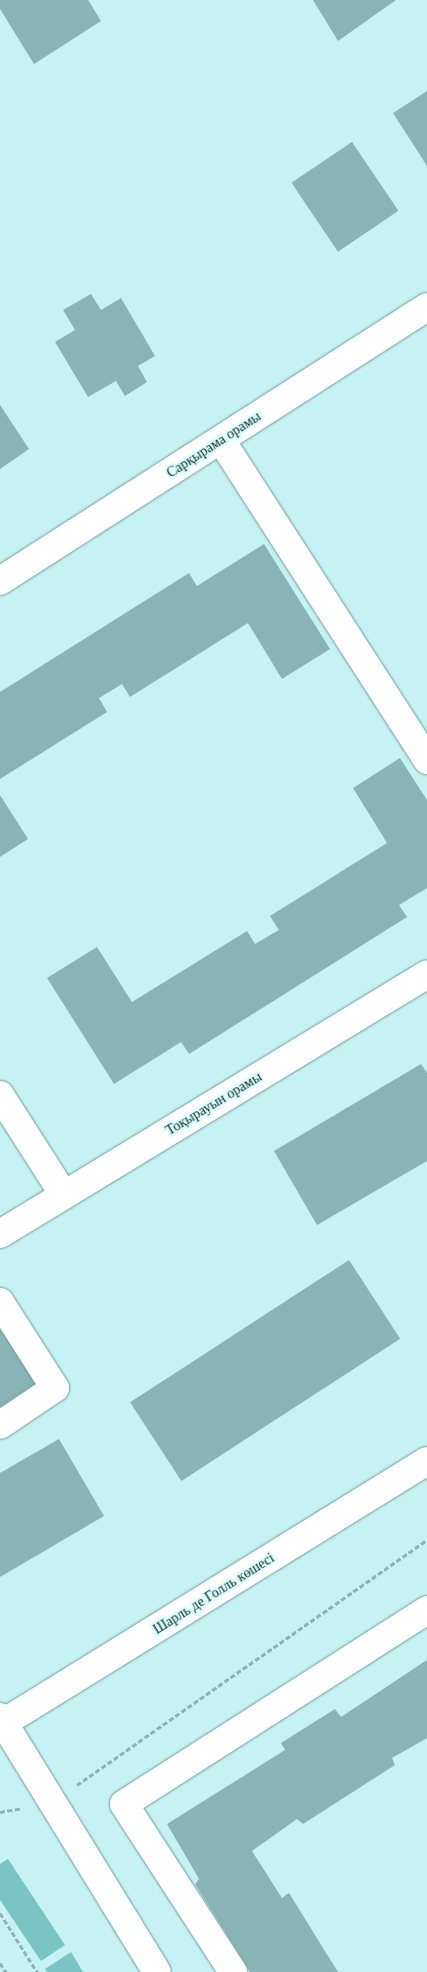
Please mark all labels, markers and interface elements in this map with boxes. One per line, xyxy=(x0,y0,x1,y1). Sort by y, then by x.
street label: Сарқырама орамы xyxy=(164,408,264,482)
street label: Тоқырауын орамы xyxy=(163,1069,265,1139)
street label: Шарль де Голль көшесі xyxy=(150,1550,278,1638)

